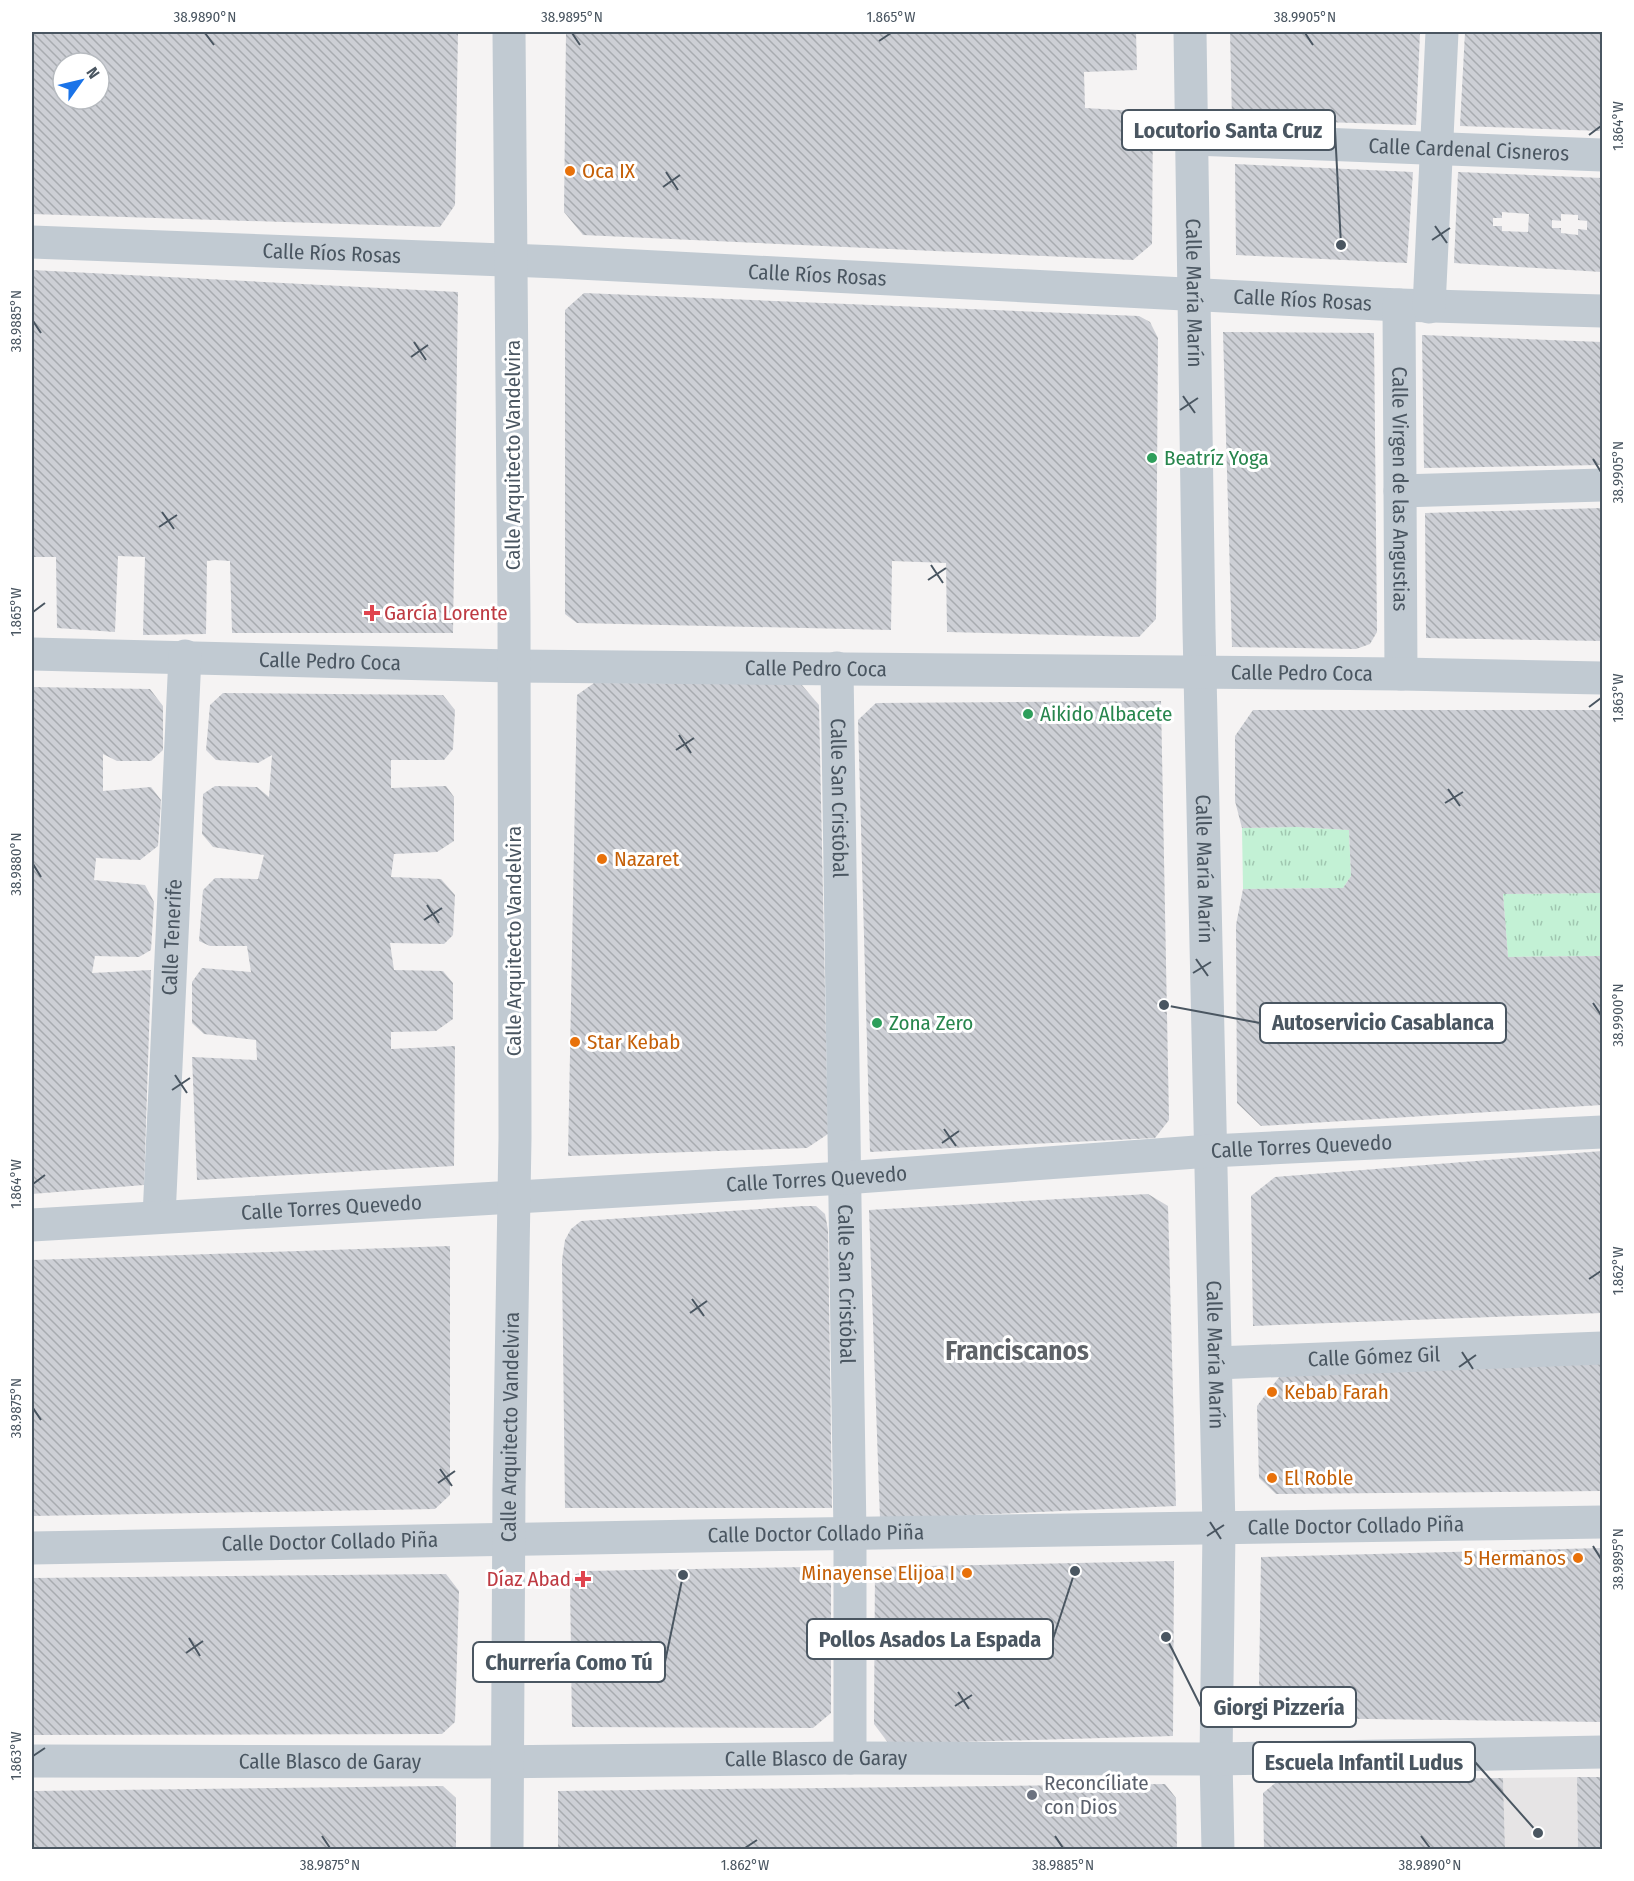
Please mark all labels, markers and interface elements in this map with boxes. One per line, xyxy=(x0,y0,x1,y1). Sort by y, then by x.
text: 38.9890°N xyxy=(174,8,236,26)
text: 38.9895°N xyxy=(541,8,603,26)
text: 1.865°W xyxy=(867,8,915,26)
text: 38.9905°N xyxy=(1274,8,1336,26)
north arrow xyxy=(51,51,111,111)
text: N xyxy=(82,64,104,82)
text: 1.864°W xyxy=(1609,101,1627,151)
callout: Locutorio Santa Cruz xyxy=(1122,110,1335,150)
text: Locutorio Santa Cruz xyxy=(1134,117,1322,144)
street label: Calle Cardenal Cisneros xyxy=(1368,133,1570,167)
place label: Oca IX xyxy=(582,158,636,184)
marker: Oca IX xyxy=(563,164,577,178)
street label: Calle María Marín xyxy=(1180,218,1208,368)
street label: Calle Ríos Rosas xyxy=(262,238,402,269)
street label: Calle Ríos Rosas xyxy=(747,259,887,292)
street label: Calle Ríos Rosas xyxy=(1233,284,1373,317)
text: 38.9885°N xyxy=(7,290,25,352)
street label: Calle Arquitecto Vandelvira xyxy=(500,340,526,570)
street label: Calle Virgen de las Angustias xyxy=(1386,366,1414,612)
text: 38.9905°N xyxy=(1609,441,1627,503)
place label: Beatríz Yoga xyxy=(1164,445,1269,471)
marker: Beatríz Yoga xyxy=(1145,451,1159,465)
text: 1.865°W xyxy=(7,588,25,636)
place label: García Lorente xyxy=(384,600,508,626)
marker: García Lorente xyxy=(365,606,379,620)
street label: Calle Pedro Coca xyxy=(259,647,401,676)
street label: Calle Pedro Coca xyxy=(745,655,887,682)
street label: Calle Pedro Coca xyxy=(1231,659,1373,687)
text: 1.863°W xyxy=(1609,674,1627,722)
place label: Aikido Albacete xyxy=(1040,701,1172,727)
marker: Aikido Albacete xyxy=(1021,707,1035,721)
street label: Calle San Cristóbal xyxy=(825,718,853,879)
street label: Calle María Marín xyxy=(1190,794,1219,944)
street label: Calle Arquitecto Vandelvira xyxy=(501,826,527,1056)
text: 38.9880°N xyxy=(7,832,25,896)
place label: Nazaret xyxy=(614,846,679,872)
marker: Nazaret xyxy=(595,852,609,866)
street label: Calle Tenerife xyxy=(156,879,188,996)
text: 38.9900°N xyxy=(1609,983,1627,1047)
callout: Autoservicio Casablanca xyxy=(1260,1003,1506,1043)
text: Autoservicio Casablanca xyxy=(1271,1009,1494,1036)
place label: Zona Zero xyxy=(889,1010,973,1036)
marker: Zona Zero xyxy=(870,1016,884,1030)
place label: Star Kebab xyxy=(587,1029,680,1055)
marker: Star Kebab xyxy=(568,1035,582,1049)
street label: Calle Torres Quevedo xyxy=(1210,1129,1393,1164)
text: 1.864°W xyxy=(7,1159,25,1209)
street label: Calle Torres Quevedo xyxy=(725,1160,908,1198)
street label: Calle Torres Quevedo xyxy=(240,1189,423,1226)
street label: Calle San Cristóbal xyxy=(832,1204,860,1364)
text: 1.862°W xyxy=(1609,1247,1627,1295)
street label: Calle María Marín xyxy=(1200,1280,1230,1429)
street label: Calle Arquitecto Vandelvira xyxy=(496,1312,525,1542)
district label: Franciscanos xyxy=(945,1335,1089,1367)
street label: Calle Gómez Gil xyxy=(1307,1341,1441,1372)
text: 38.9875°N xyxy=(7,1378,25,1438)
place label: Kebab Farah xyxy=(1284,1379,1389,1405)
marker: Kebab Farah xyxy=(1265,1385,1279,1399)
place label: El Roble xyxy=(1284,1465,1353,1491)
marker: El Roble xyxy=(1265,1471,1279,1485)
street label: Calle Doctor Collado Piña xyxy=(1247,1511,1464,1541)
street label: Calle Doctor Collado Piña xyxy=(707,1519,924,1549)
street label: Calle Doctor Collado Piña xyxy=(221,1527,438,1557)
text: 38.9895°N xyxy=(1609,1528,1627,1590)
place label: 5 Hermanos xyxy=(1463,1545,1566,1571)
marker: 5 Hermanos xyxy=(1571,1551,1585,1565)
place label: Minayense Elijoa I xyxy=(801,1560,955,1586)
place label: Díaz Abad xyxy=(486,1566,571,1592)
marker: Minayense Elijoa I xyxy=(960,1566,974,1580)
marker: Díaz Abad xyxy=(576,1572,590,1586)
callout: Pollos Asados La Espada xyxy=(807,1619,1053,1659)
text: Pollos Asados La Espada xyxy=(819,1626,1041,1653)
callout: Churrería Como Tú xyxy=(473,1642,665,1682)
text: Churrería Como Tú xyxy=(485,1649,653,1676)
callout: Giorgi Pizzería xyxy=(1201,1687,1356,1727)
text: Giorgi Pizzería xyxy=(1213,1694,1345,1721)
text: 1.863°W xyxy=(7,1732,25,1780)
callout: Escuela Infantil Ludus xyxy=(1253,1742,1475,1782)
street label: Calle Blasco de Garay xyxy=(725,1745,908,1772)
street label: Calle Blasco de Garay xyxy=(239,1748,422,1775)
text: Escuela Infantil Ludus xyxy=(1265,1749,1464,1776)
place label: Reconcíliate con Dios xyxy=(1044,1770,1149,1820)
marker: Reconcíliate con Dios xyxy=(1025,1788,1039,1802)
text: 38.9875°N xyxy=(300,1856,360,1874)
text: 1.862°W xyxy=(721,1856,769,1874)
text: 38.9885°N xyxy=(1032,1856,1094,1874)
text: 38.9890°N xyxy=(1399,1856,1461,1874)

